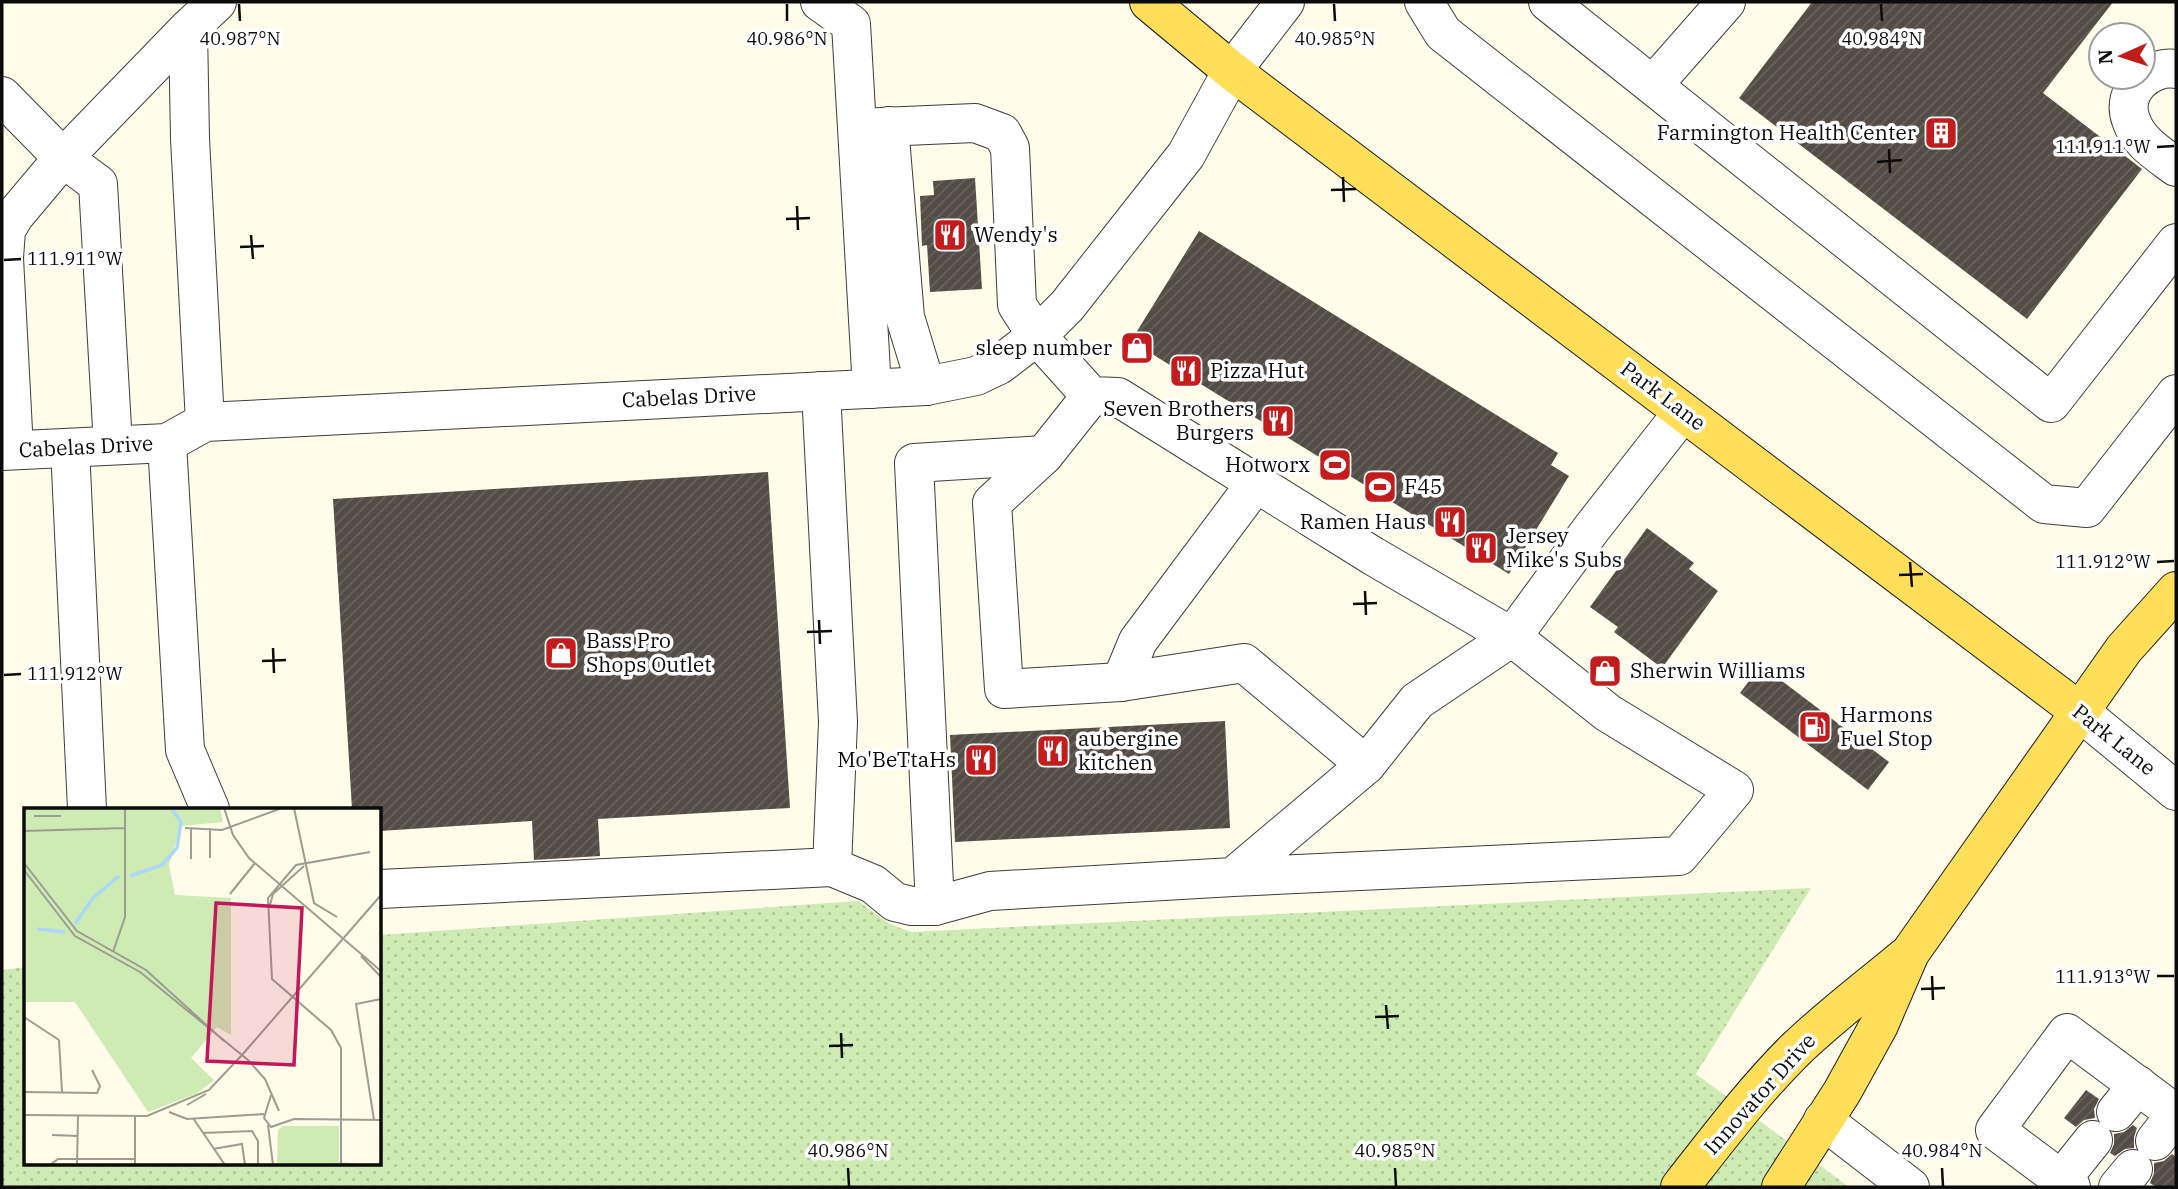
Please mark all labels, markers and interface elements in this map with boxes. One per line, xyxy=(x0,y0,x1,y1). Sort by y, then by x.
north arrow xyxy=(2087,21,2157,91)
text: 40.987°N xyxy=(199,27,281,50)
text: 40.986°N xyxy=(746,27,828,50)
text: 40.985°N xyxy=(1294,27,1376,50)
text: 40.984°N xyxy=(1841,27,1923,50)
text: N xyxy=(2093,49,2117,65)
building icon: Farmington Health Center xyxy=(1922,114,1960,152)
place label: Farmington Health Center xyxy=(1657,118,1917,146)
text: 111.911°W xyxy=(2055,135,2151,158)
restaurant icon: Wendy's xyxy=(931,216,969,254)
place label: Wendy's xyxy=(974,220,1058,248)
text: 111.911°W xyxy=(27,247,123,270)
shop icon: sleep number xyxy=(1118,329,1156,367)
place label: sleep number xyxy=(975,333,1113,361)
restaurant icon: Pizza Hut xyxy=(1167,352,1205,390)
street label: Park Lane xyxy=(1616,354,1712,436)
place label: Pizza Hut xyxy=(1210,356,1304,384)
street label: Cabelas Drive xyxy=(621,378,757,414)
place label: Seven Brothers Burgers xyxy=(1103,394,1254,446)
restaurant icon: Seven Brothers Burgers xyxy=(1259,402,1297,440)
street label: Cabelas Drive xyxy=(18,428,154,464)
sports icon: Hotworx xyxy=(1316,446,1354,484)
place label: Hotworx xyxy=(1225,450,1310,478)
sports icon: F45 xyxy=(1361,468,1399,506)
place label: F45 xyxy=(1404,472,1442,500)
restaurant icon: Ramen Haus xyxy=(1431,503,1469,541)
place label: Ramen Haus xyxy=(1300,507,1426,535)
place label: Jersey Mike's Subs xyxy=(1506,521,1622,573)
restaurant icon: Jersey Mike's Subs xyxy=(1462,529,1500,567)
text: 111.912°W xyxy=(2055,550,2151,573)
place label: Bass Pro Shops Outlet xyxy=(586,626,712,678)
shop icon: Bass Pro Shops Outlet xyxy=(542,634,580,672)
shop icon: Sherwin Williams xyxy=(1586,652,1624,690)
place label: Sherwin Williams xyxy=(1630,656,1805,684)
text: 111.912°W xyxy=(27,662,123,685)
street label: Park Lane xyxy=(2067,697,2162,781)
place label: Harmons Fuel Stop xyxy=(1840,700,1933,752)
fuel station icon: Harmons Fuel Stop xyxy=(1796,708,1834,746)
place label: aubergine kitchen xyxy=(1078,724,1178,776)
restaurant icon: aubergine kitchen xyxy=(1034,732,1072,770)
restaurant icon: Mo'BeTtaHs xyxy=(962,741,1000,779)
place label: Mo'BeTtaHs xyxy=(837,745,956,773)
inset map xyxy=(24,808,382,1164)
text: 111.913°W xyxy=(2055,965,2151,988)
street label: Innovator Drive xyxy=(1697,1027,1821,1160)
text: 40.986°N xyxy=(807,1139,889,1162)
text: 40.985°N xyxy=(1354,1139,1436,1162)
text: 40.984°N xyxy=(1901,1139,1983,1162)

